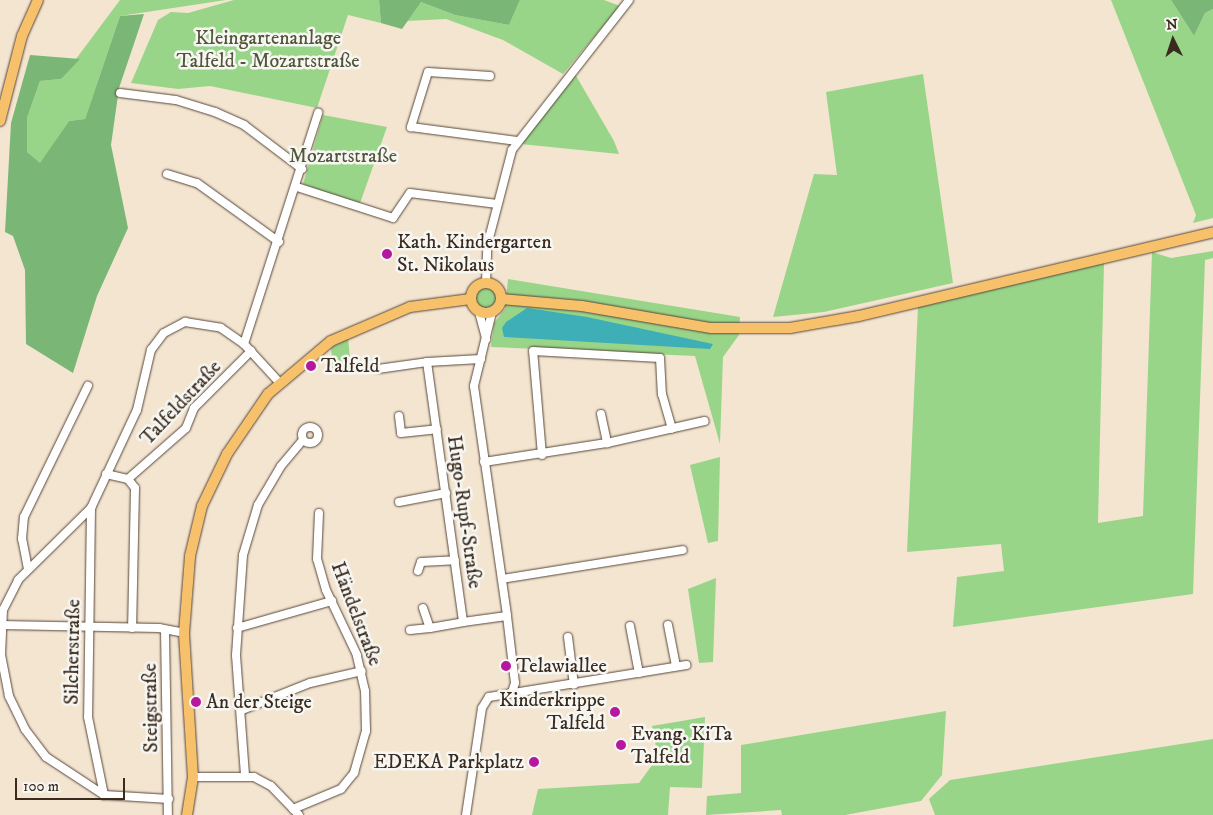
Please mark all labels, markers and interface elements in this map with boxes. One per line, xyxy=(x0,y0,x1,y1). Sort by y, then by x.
north arrow xyxy=(1148,15,1198,65)
text: N xyxy=(1166,16,1178,34)
park label: Kleingartenanlage Talfeld - Mozartstraße xyxy=(176,26,360,73)
park label: Mozartstraße xyxy=(289,144,397,168)
place label: Kath. Kindergarten St. Nikolaus xyxy=(397,230,552,277)
marker: Kath. Kindergarten St. Nikolaus xyxy=(381,248,393,260)
place label: Talfeld xyxy=(321,354,379,378)
street label: Talfeldstraße xyxy=(135,355,227,451)
marker: Talfeld xyxy=(305,360,317,372)
street label: Hugo-Rupf-Straße xyxy=(441,434,487,590)
street label: Händelstraße xyxy=(325,559,387,669)
street label: Silcherstraße xyxy=(60,599,86,705)
place label: Telawiallee xyxy=(516,654,607,678)
marker: Telawiallee xyxy=(500,660,512,672)
street label: Steigstraße xyxy=(138,663,164,753)
place label: Kinderkrippe Talfeld xyxy=(499,688,605,735)
place label: An der Steige xyxy=(206,690,312,714)
marker: An der Steige xyxy=(190,696,202,708)
marker: Kinderkrippe Talfeld xyxy=(609,706,621,718)
place label: Evang. KiTa Talfeld xyxy=(631,722,732,769)
marker: Evang. KiTa Talfeld xyxy=(615,739,627,751)
place label: EDEKA Parkplatz xyxy=(373,750,524,774)
marker: EDEKA Parkplatz xyxy=(528,756,540,768)
scale bar xyxy=(18,768,128,800)
text: 100 m xyxy=(23,777,59,796)

